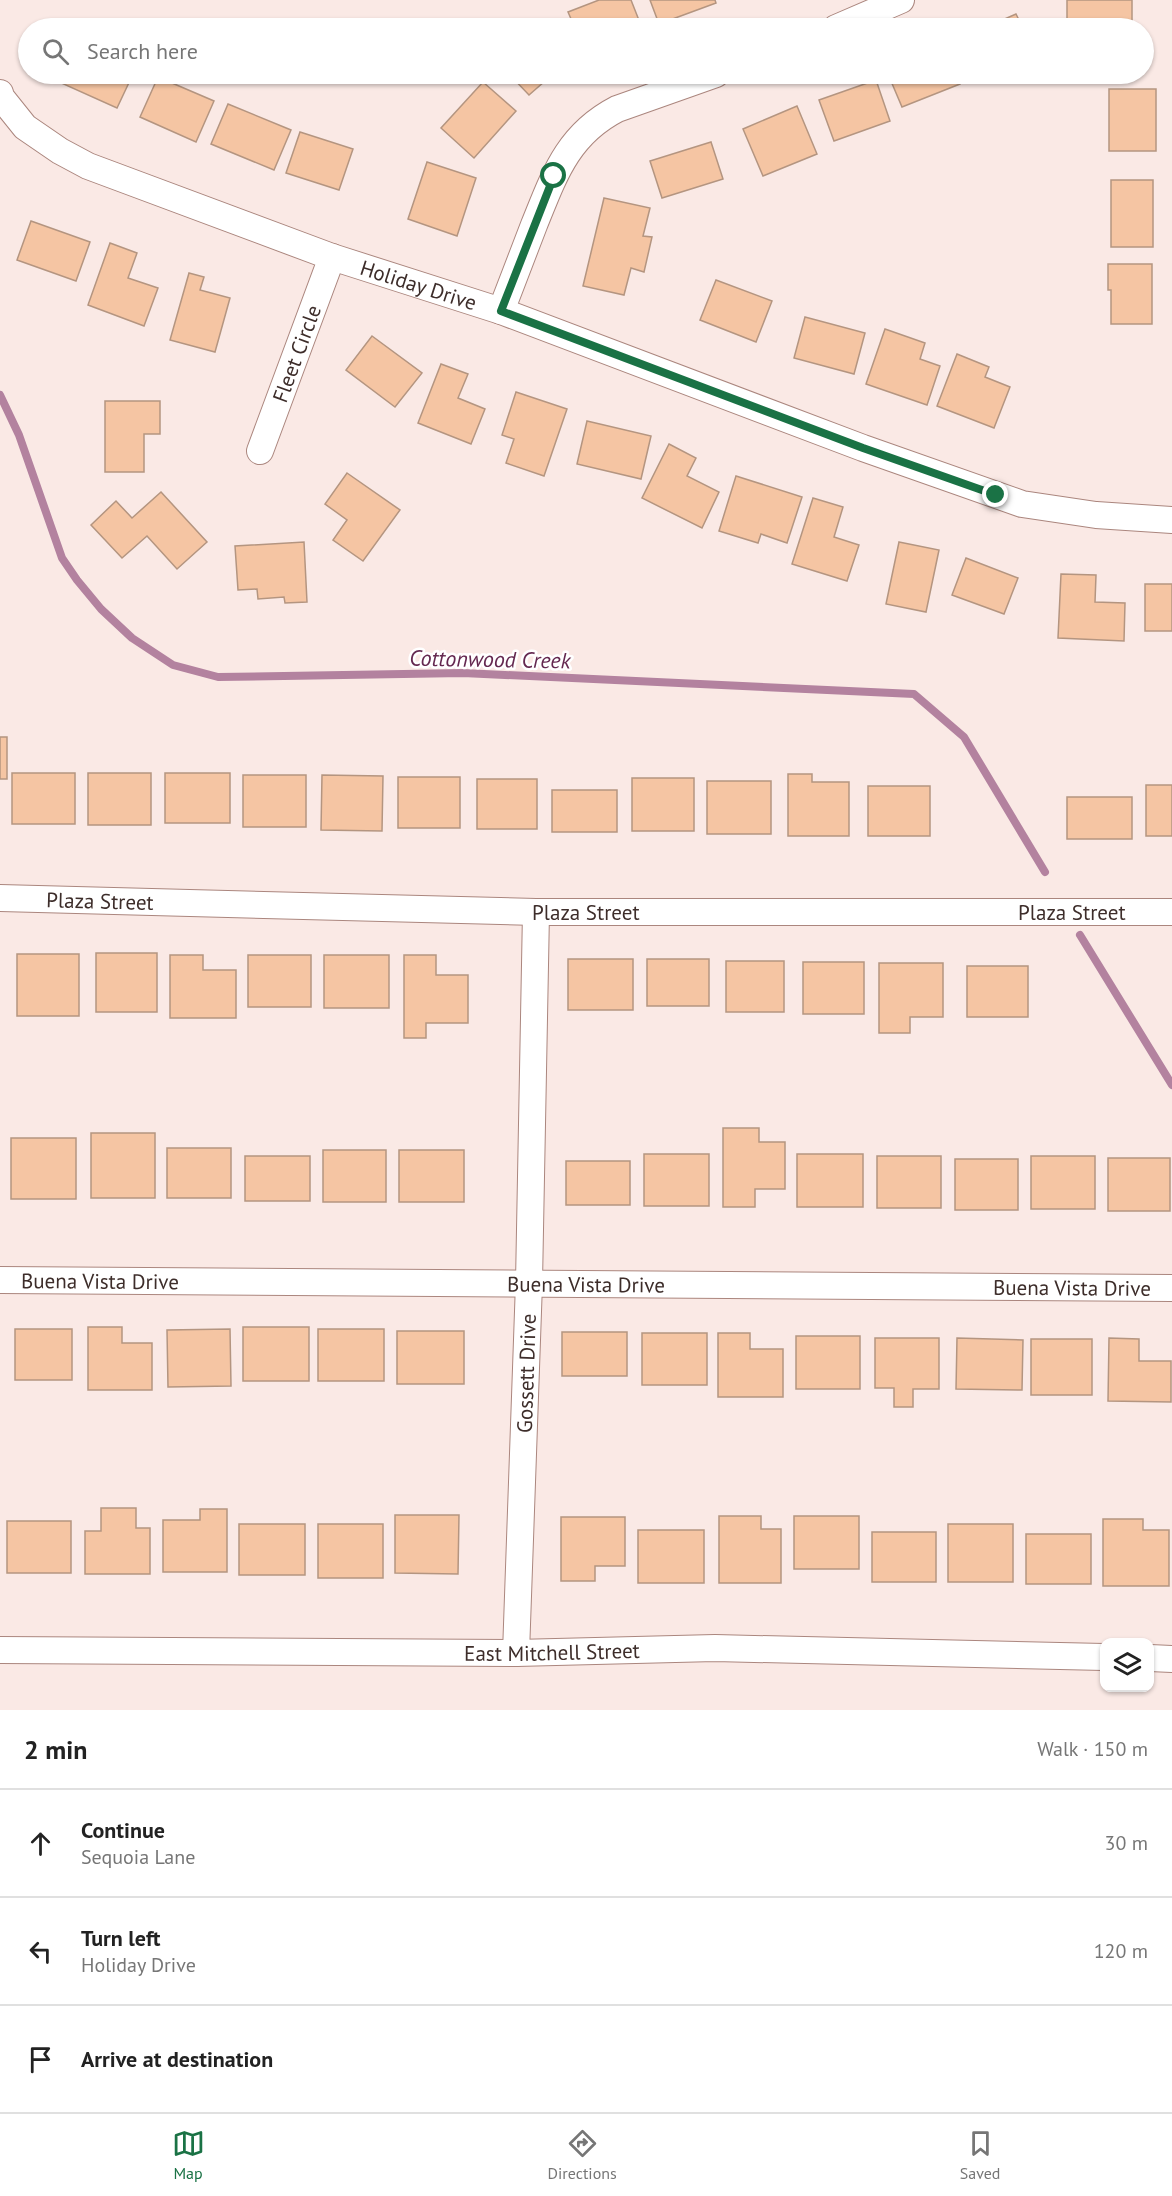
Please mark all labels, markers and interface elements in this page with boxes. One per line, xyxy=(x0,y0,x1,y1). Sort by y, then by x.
search box xyxy=(18,18,1154,84)
icon: search xyxy=(39,35,72,68)
text: Search here xyxy=(87,37,198,65)
route start xyxy=(540,162,566,188)
street label: Holiday Drive xyxy=(357,253,480,316)
street label: Fleet Circle xyxy=(266,301,327,406)
route end xyxy=(982,481,1008,507)
water label: Cottonwood Creek xyxy=(409,644,572,674)
street label: Plaza Street xyxy=(46,886,154,916)
street label: Plaza Street xyxy=(532,899,640,926)
street label: Plaza Street xyxy=(1018,899,1126,926)
street label: Buena Vista Drive xyxy=(21,1267,179,1295)
street label: Buena Vista Drive xyxy=(507,1270,665,1298)
street label: Buena Vista Drive xyxy=(993,1273,1151,1301)
street label: Gossett Drive xyxy=(510,1313,541,1433)
street label: East Mitchell Street xyxy=(464,1636,640,1667)
map controls xyxy=(1100,1638,1154,1692)
button: layers xyxy=(1100,1638,1154,1692)
text: 2 min xyxy=(24,1733,87,1766)
text: Walk · 150 m xyxy=(1037,1736,1148,1762)
text: Continue xyxy=(81,1816,165,1844)
icon: ahead xyxy=(24,1827,57,1860)
text: 30 m xyxy=(1105,1830,1148,1856)
text: Sequoia Lane xyxy=(81,1844,195,1870)
text: Turn left xyxy=(81,1924,161,1952)
icon: left xyxy=(24,1935,57,1968)
text: 120 m xyxy=(1094,1938,1148,1964)
text: Holiday Drive xyxy=(81,1952,196,1978)
icon: arrive xyxy=(24,2043,57,2076)
text: Arrive at destination xyxy=(81,2045,273,2073)
tab: Map xyxy=(172,2127,205,2183)
tab: Directions xyxy=(548,2127,617,2183)
tab: Saved xyxy=(960,2127,1000,2183)

